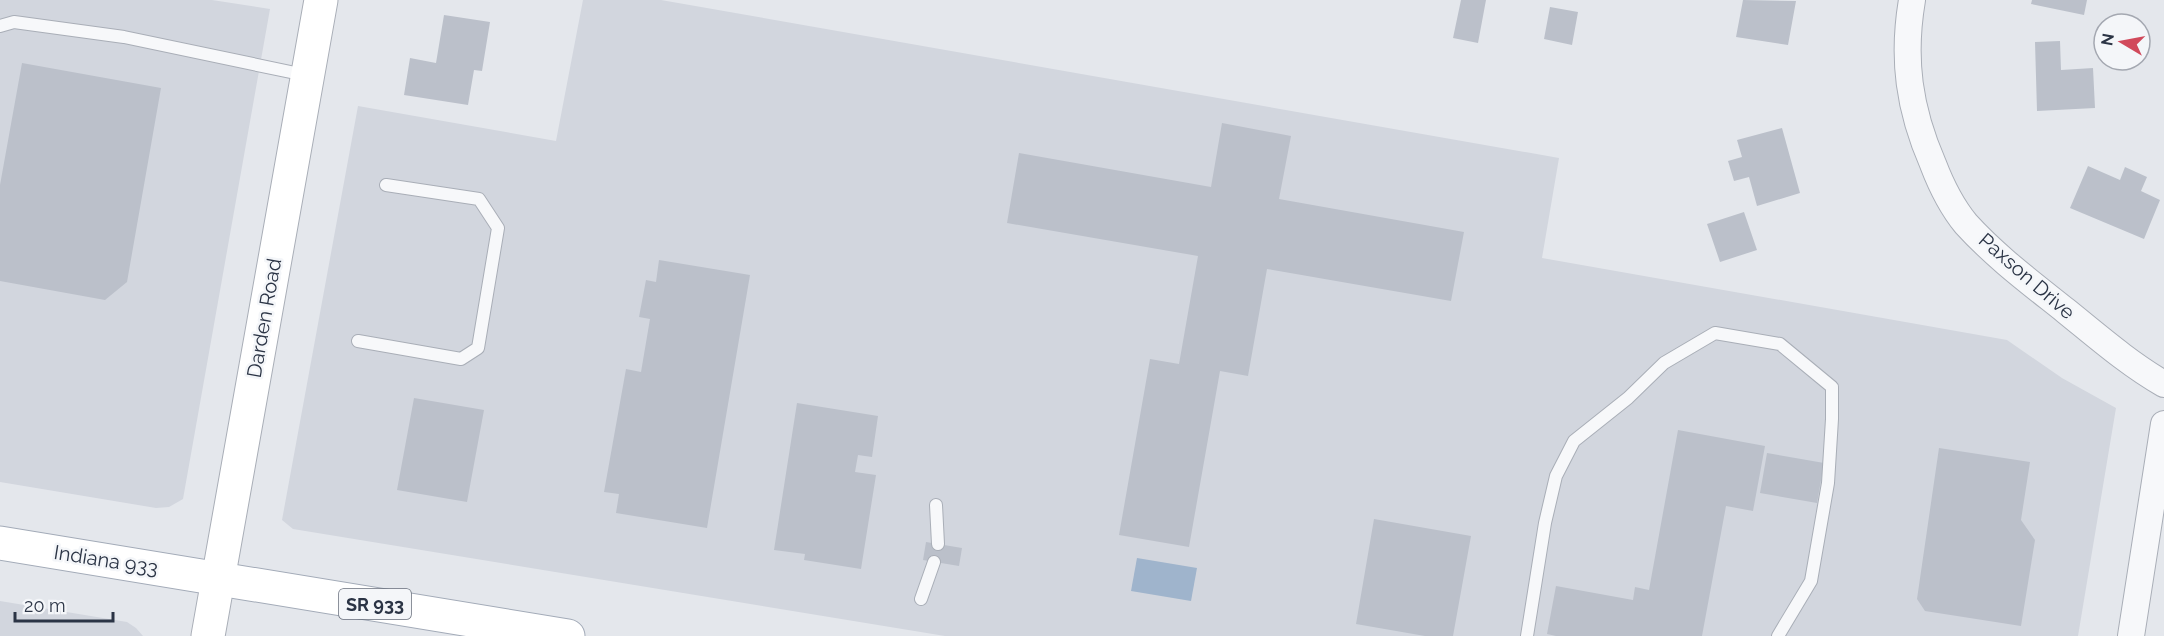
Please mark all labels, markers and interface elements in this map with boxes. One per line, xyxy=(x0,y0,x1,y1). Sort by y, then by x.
north arrow xyxy=(2092,12,2152,72)
text: N xyxy=(2097,32,2118,47)
street label: Paxson Drive xyxy=(1974,228,2080,324)
street label: Darden Road xyxy=(242,256,286,380)
street label: Indiana 933 xyxy=(52,540,160,580)
scale bar xyxy=(15,585,112,623)
road number: SR 933 xyxy=(339,589,411,619)
text: 20 m xyxy=(24,595,66,616)

